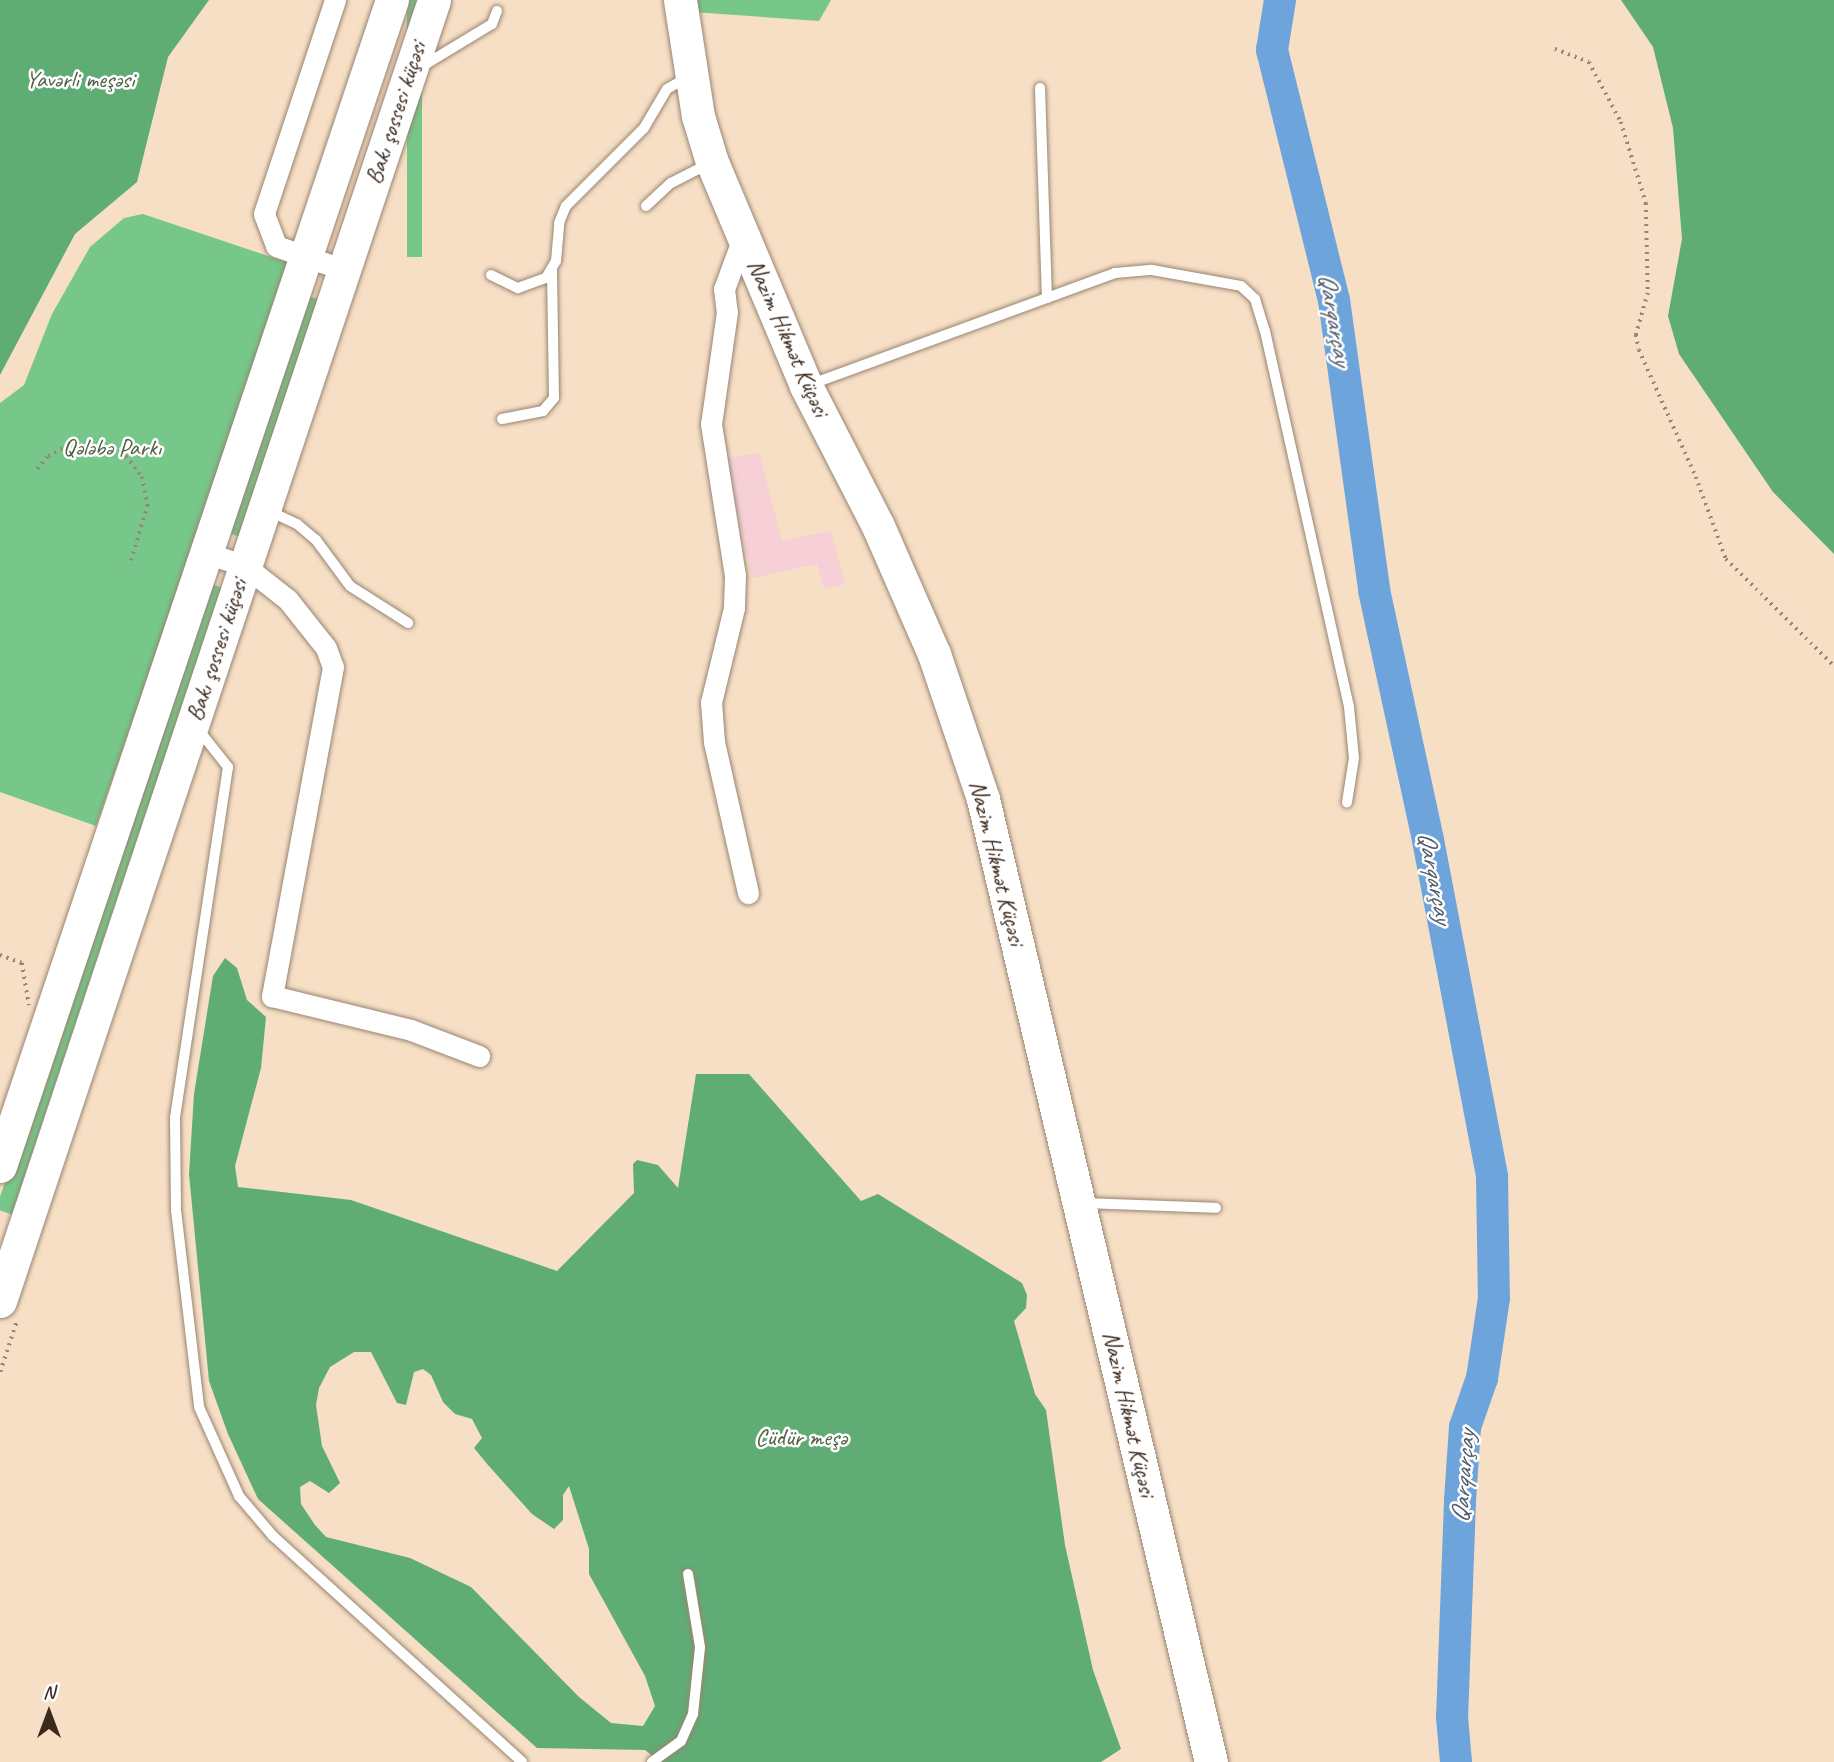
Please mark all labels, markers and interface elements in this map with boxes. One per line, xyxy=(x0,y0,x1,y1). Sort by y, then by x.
street label: Bakı şossesi küçəsi xyxy=(359,38,433,188)
park label: Yavərli meşəsi xyxy=(25,66,135,94)
street label: Nazim Hikmət Küçəsi xyxy=(740,254,836,422)
water label: Qarqarçay xyxy=(1312,271,1358,367)
park label: Qələbə Parkı xyxy=(63,434,161,462)
street label: Bakı şossesi küçəsi xyxy=(180,575,254,725)
street label: Nazim Hikmət Küçəsi xyxy=(962,777,1032,949)
water label: Qarqarçay xyxy=(1411,829,1459,925)
street label: Nazim Hikmət Küçəsi xyxy=(1096,1328,1162,1500)
park label: Cüdür meşə xyxy=(756,1424,846,1452)
water label: Qarqarçay xyxy=(1444,1430,1482,1524)
north arrow xyxy=(14,1678,84,1748)
text: N xyxy=(43,1680,55,1704)

